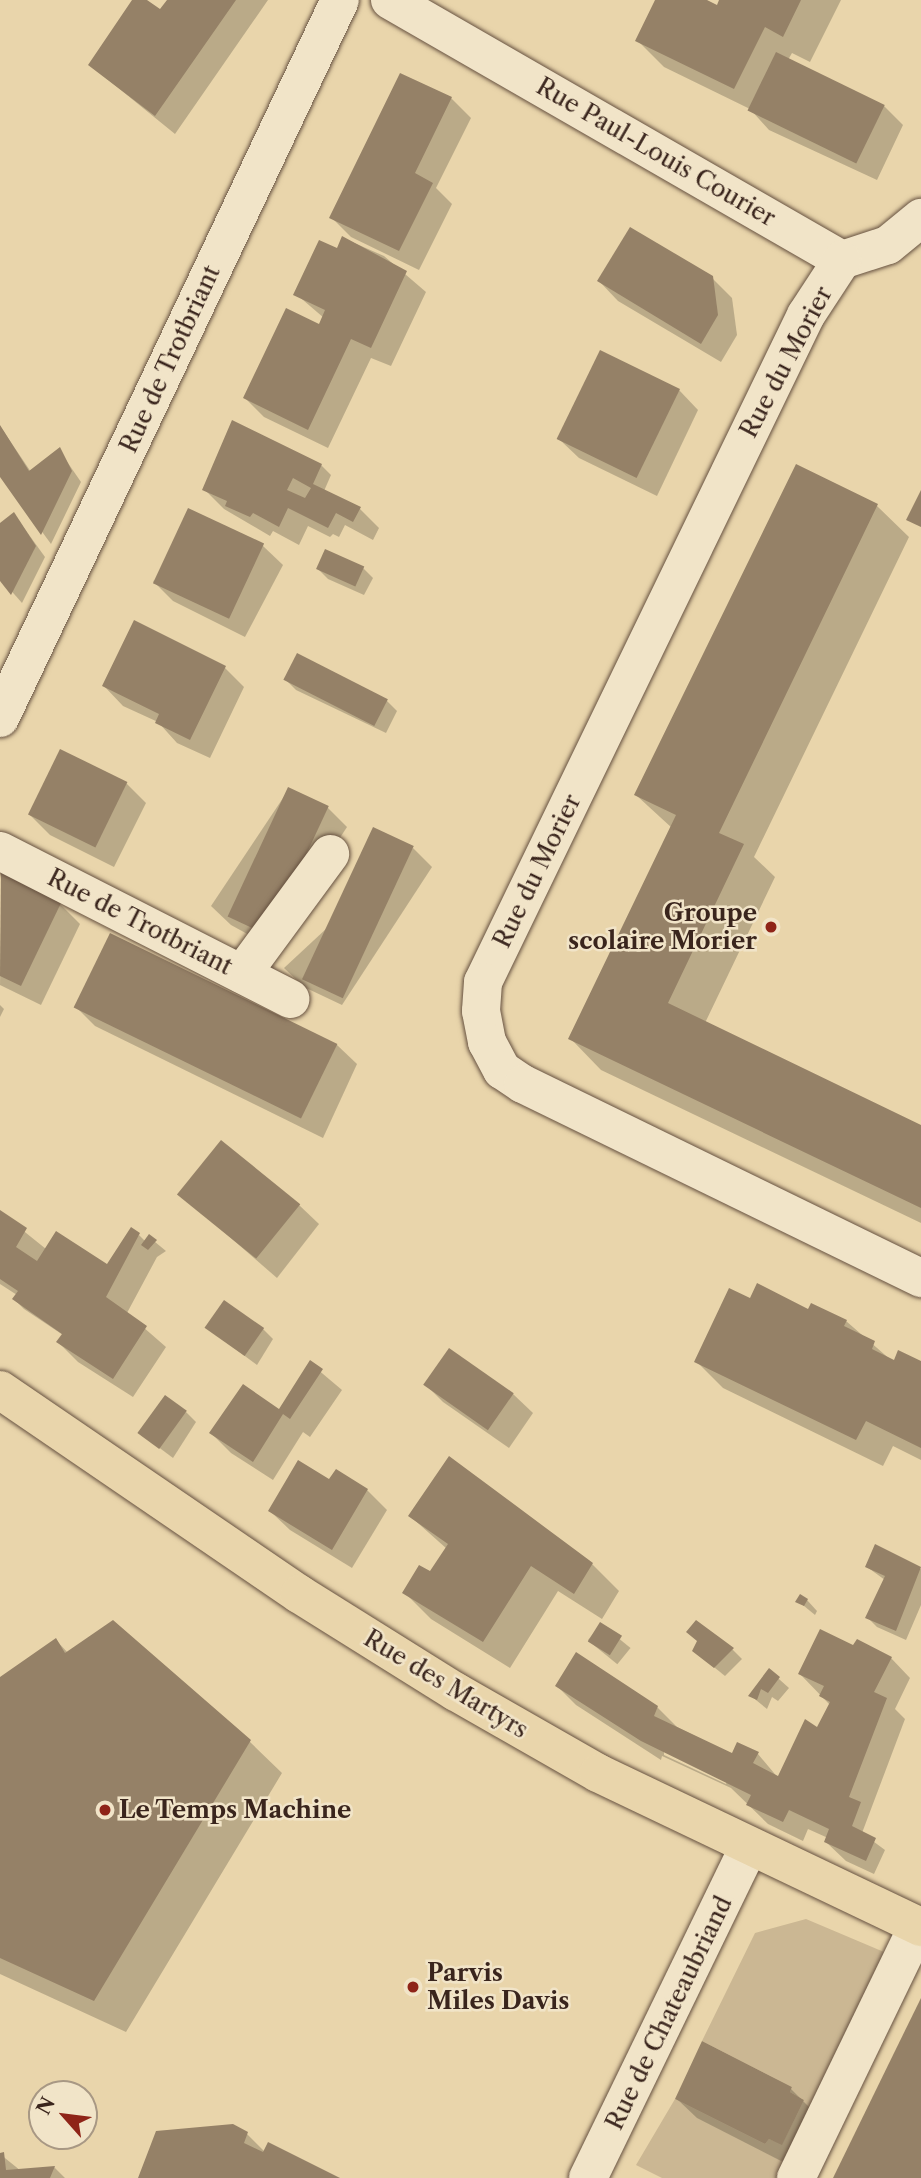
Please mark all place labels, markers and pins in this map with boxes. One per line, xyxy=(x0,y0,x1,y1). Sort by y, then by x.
place label: Groupe scolaire Morier xyxy=(568,899,757,955)
marker: Groupe scolaire Morier xyxy=(763,919,779,935)
place label: Le Temps Machine xyxy=(119,1796,352,1824)
marker: Le Temps Machine xyxy=(97,1802,113,1818)
place label: Parvis Miles Davis xyxy=(427,1959,569,2015)
marker: Parvis Miles Davis xyxy=(405,1979,421,1995)

